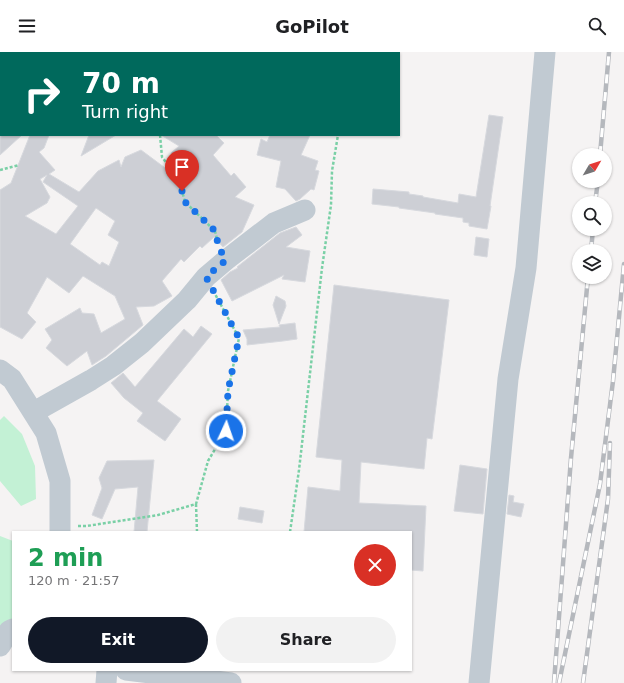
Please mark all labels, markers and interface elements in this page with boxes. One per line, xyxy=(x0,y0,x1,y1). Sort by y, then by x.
icon: menu xyxy=(16,15,38,37)
icon: search xyxy=(586,15,608,37)
text: GoPilot xyxy=(275,16,349,37)
text: 70 m xyxy=(82,67,160,100)
icon: right xyxy=(16,68,68,120)
text: Turn right xyxy=(82,101,168,122)
north arrow xyxy=(572,148,612,188)
map controls xyxy=(572,148,612,284)
pin xyxy=(165,150,199,191)
icon: arrive xyxy=(171,156,193,178)
button: search xyxy=(572,196,612,236)
button: layers xyxy=(572,244,612,284)
position arrow xyxy=(205,410,247,452)
text: 2 min xyxy=(28,544,103,572)
button: close xyxy=(354,544,396,586)
text: 120 m · 21:57 xyxy=(28,573,119,588)
button: Exit xyxy=(28,617,208,663)
button: Share xyxy=(216,617,396,663)

